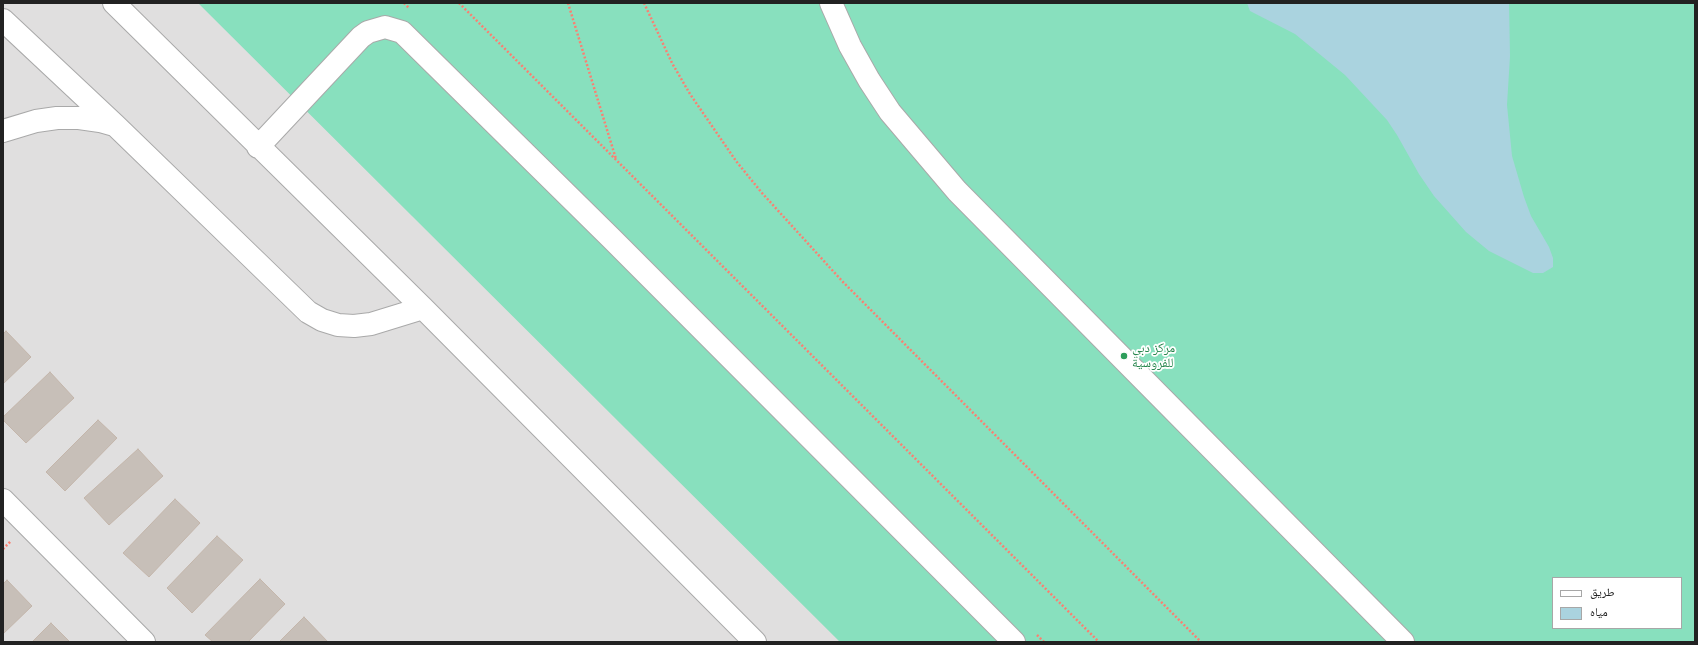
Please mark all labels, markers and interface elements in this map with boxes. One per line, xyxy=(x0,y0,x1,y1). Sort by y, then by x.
place label: مركز دبي للفروسية xyxy=(1132,341,1175,372)
marker: مركز دبي للفروسية xyxy=(1119,351,1129,361)
legend xyxy=(1552,577,1682,629)
text: طريق xyxy=(1590,583,1615,600)
text: مياه xyxy=(1590,603,1608,620)

